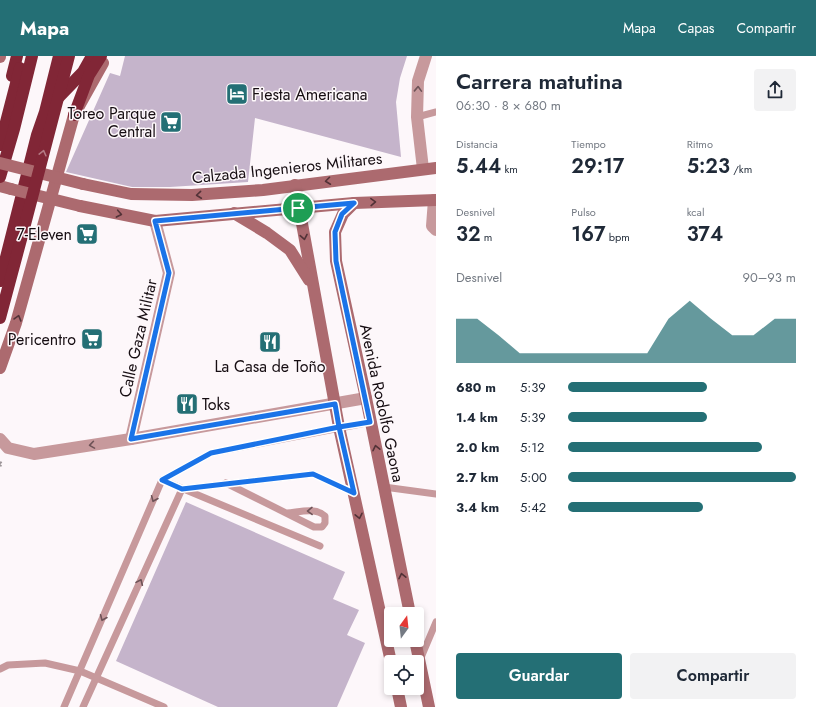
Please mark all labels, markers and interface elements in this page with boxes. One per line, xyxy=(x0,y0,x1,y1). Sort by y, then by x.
text: Mapa xyxy=(20,15,69,42)
text: Mapa xyxy=(623,18,656,38)
text: Capas xyxy=(678,18,715,38)
text: Compartir xyxy=(737,18,796,38)
text: Carrera matutina xyxy=(456,65,623,97)
button: share xyxy=(754,69,796,111)
hotel icon: Fiesta Americana xyxy=(224,81,250,107)
place label: Fiesta Americana xyxy=(252,83,368,106)
one-way arrow xyxy=(414,86,422,92)
text: 06:30 · 8 × 680 m xyxy=(456,96,561,115)
place label: Toreo Parque Central xyxy=(67,102,156,143)
supermarket icon: Toreo Parque Central xyxy=(158,109,184,135)
text: Distancia xyxy=(456,136,498,152)
text: Tiempo xyxy=(571,136,606,152)
text: Ritmo xyxy=(687,136,713,152)
street label: Calzada Ingenieros Militares xyxy=(191,147,383,189)
one-way arrow xyxy=(38,150,46,157)
text: 5.44 xyxy=(456,152,501,181)
text: 29:17 xyxy=(571,152,624,181)
text: 5:23 xyxy=(687,152,730,181)
text: km xyxy=(501,161,518,177)
text: /km xyxy=(730,161,752,177)
one-way arrow xyxy=(325,176,331,185)
one-way arrow xyxy=(196,190,202,199)
pin xyxy=(281,191,315,225)
icon: arrive xyxy=(287,197,309,219)
one-way arrow xyxy=(370,198,376,207)
text: Desnivel xyxy=(456,204,495,220)
text: Pulso xyxy=(571,204,596,220)
text: kcal xyxy=(687,204,704,220)
one-way arrow xyxy=(115,209,122,218)
text: 32 xyxy=(456,220,481,249)
text: 167 xyxy=(571,220,606,249)
text: 374 xyxy=(687,220,723,249)
supermarket icon: 7-Eleven xyxy=(74,221,100,247)
place label: 7-Eleven xyxy=(16,223,72,246)
text: m xyxy=(481,229,492,245)
text: bpm xyxy=(606,229,630,245)
one-way arrow xyxy=(299,234,307,240)
text: Desnivel xyxy=(456,268,502,287)
text: 90–93 m xyxy=(742,268,796,287)
street label: Calle Gaza Militar xyxy=(113,276,163,400)
one-way arrow xyxy=(13,315,22,322)
street label: Avenida Rodolfo Gaona xyxy=(354,322,410,484)
supermarket icon: Pericentro xyxy=(79,326,105,352)
place label: Pericentro xyxy=(8,328,76,351)
restaurant icon: La Casa de Toño xyxy=(257,329,283,355)
place label: La Casa de Toño xyxy=(214,355,326,378)
text: 680 m xyxy=(456,378,496,397)
text: 5:39 xyxy=(520,378,546,397)
restaurant icon: Toks xyxy=(174,391,200,417)
place label: Toks xyxy=(202,393,230,416)
text: 1.4 km xyxy=(456,408,498,427)
text: 5:39 xyxy=(520,408,546,427)
text: 2.0 km xyxy=(456,438,499,457)
text: 5:12 xyxy=(520,438,544,457)
one-way arrow xyxy=(89,440,95,449)
one-way arrow xyxy=(372,445,381,452)
text: 2.7 km xyxy=(456,468,499,487)
text: 5:00 xyxy=(520,468,547,487)
one-way arrow xyxy=(151,495,159,502)
text: 3.4 km xyxy=(456,498,499,517)
text: 5:42 xyxy=(520,498,546,517)
one-way arrow xyxy=(307,507,313,515)
one-way arrow xyxy=(354,512,362,519)
one-way arrow xyxy=(399,573,407,579)
one-way arrow xyxy=(135,579,143,587)
north arrow xyxy=(384,607,424,647)
map controls xyxy=(384,607,424,695)
one-way arrow xyxy=(99,615,107,622)
button: Guardar xyxy=(456,653,622,699)
button: Compartir xyxy=(630,653,796,699)
button: locate xyxy=(384,655,424,695)

